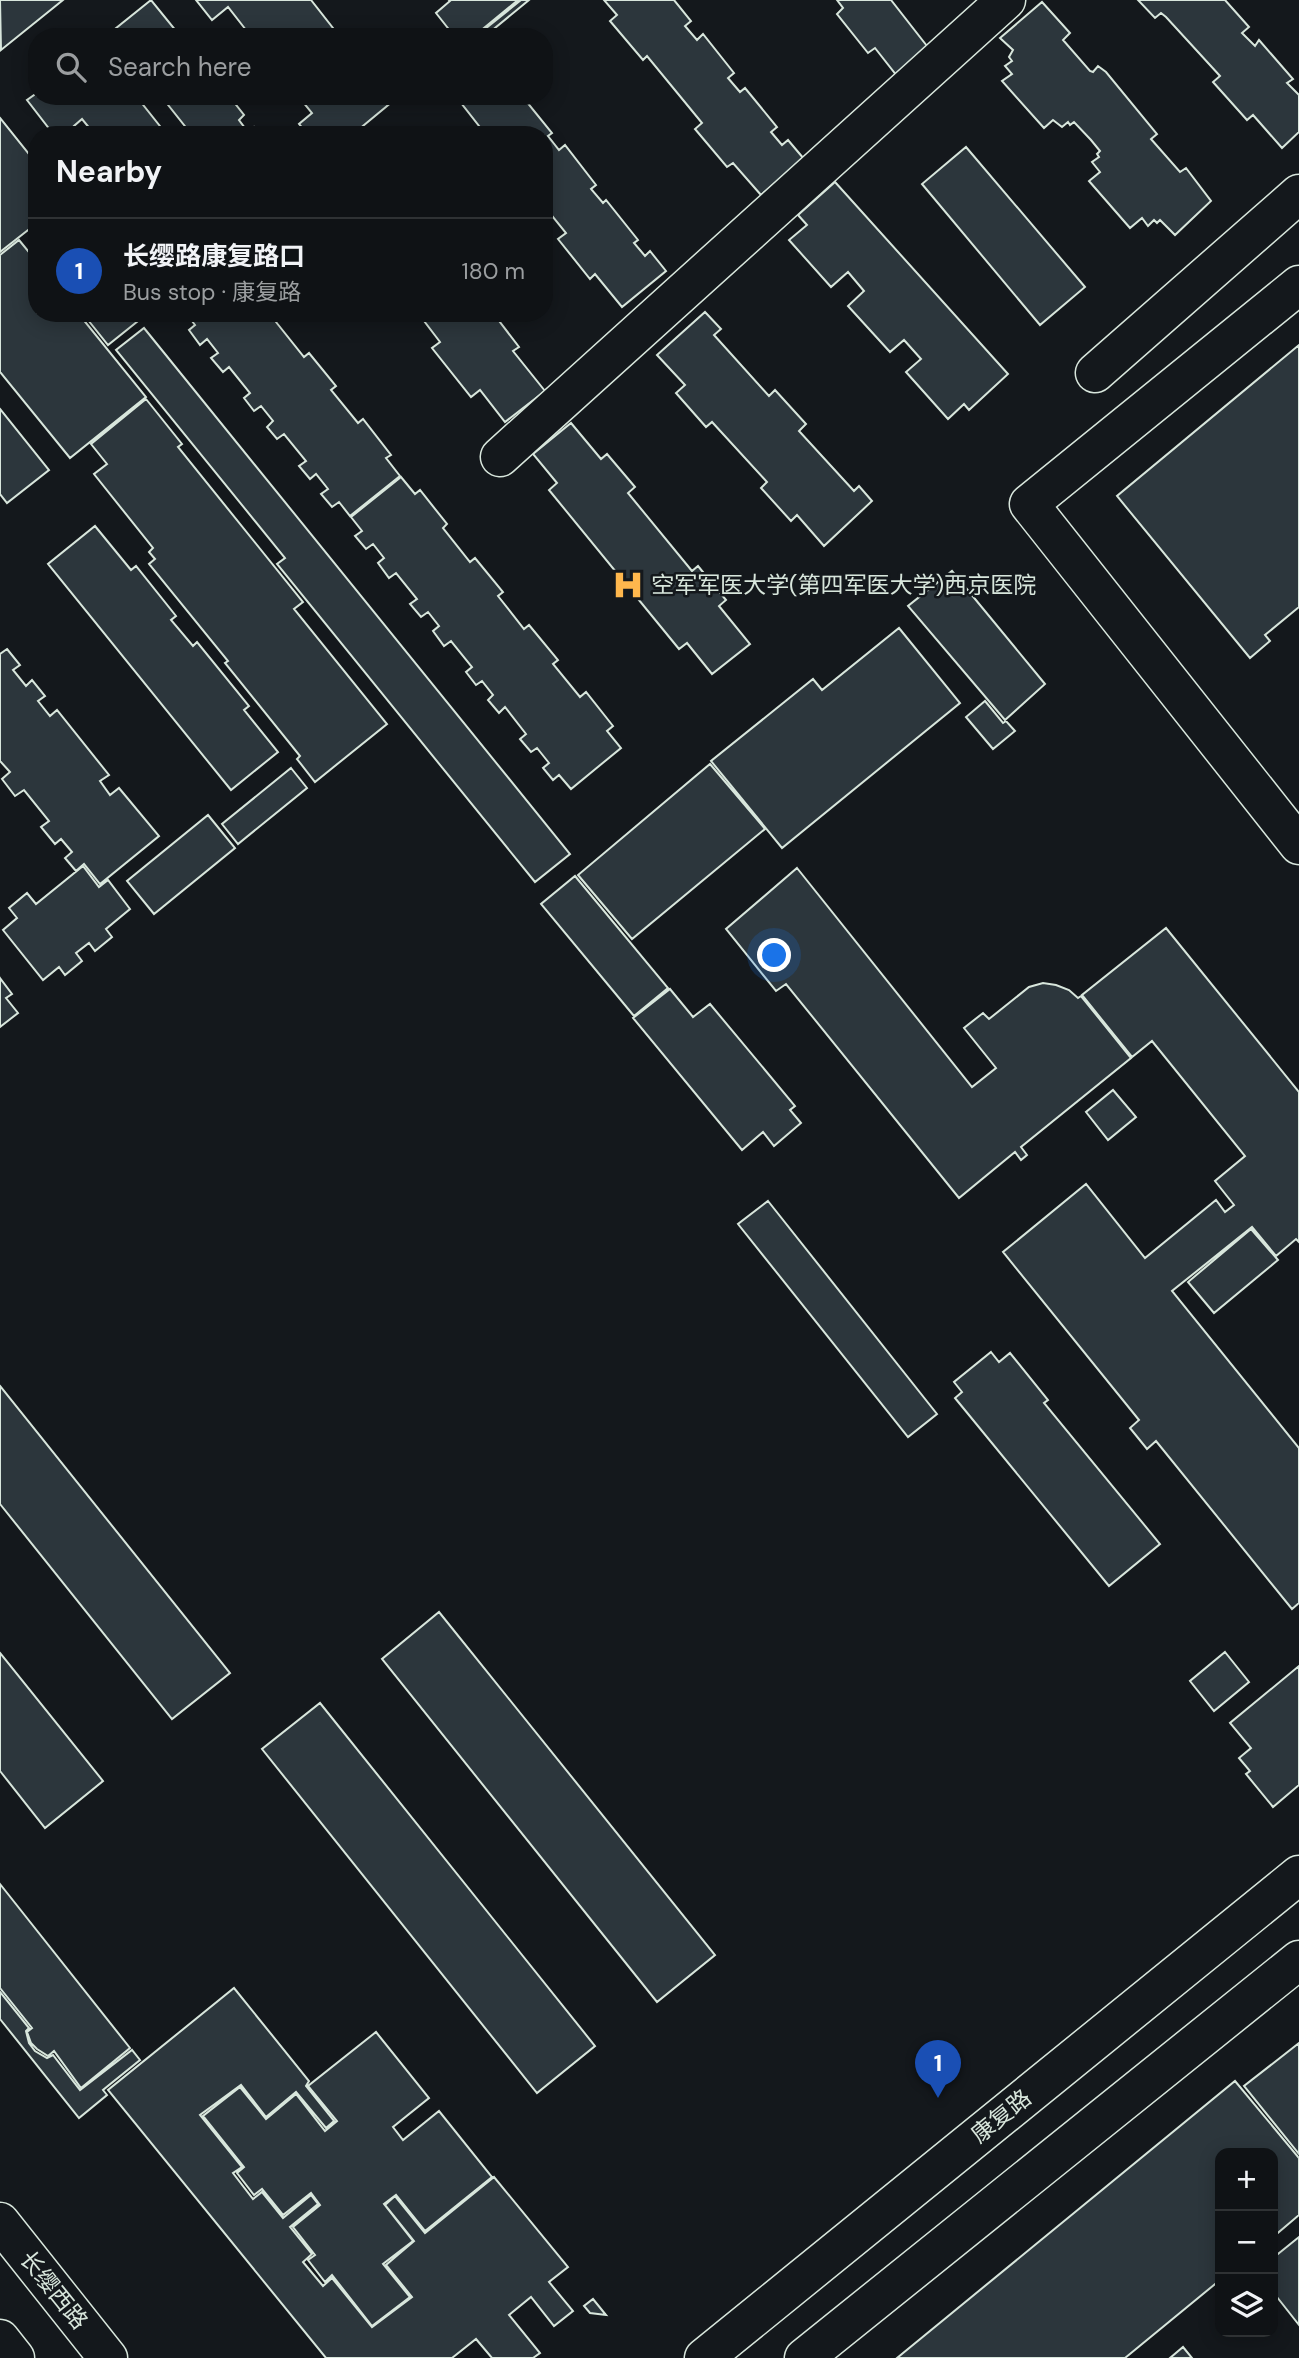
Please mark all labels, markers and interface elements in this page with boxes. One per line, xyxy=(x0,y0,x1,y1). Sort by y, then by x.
search box xyxy=(28,28,553,105)
icon: search xyxy=(52,48,90,86)
text: Search here xyxy=(108,50,251,84)
text: Nearby xyxy=(56,152,162,191)
text: 长缨路康复路口 xyxy=(123,239,305,273)
text: 1 xyxy=(75,256,83,286)
text: 180 m xyxy=(461,256,525,286)
text: Bus stop · 康复路 xyxy=(123,277,301,307)
hospital icon: 空军军医大学(第四军医大学)西京医院 xyxy=(611,568,645,602)
place label: 空军军医大学(第四军医大学)西京医院 xyxy=(651,570,1036,600)
your location xyxy=(757,938,791,972)
pin: 1 xyxy=(915,2040,961,2098)
street label: 康复路 xyxy=(965,2083,1037,2149)
map controls xyxy=(1215,2148,1278,2337)
button: + xyxy=(1215,2148,1278,2211)
button: − xyxy=(1215,2211,1278,2274)
street label: 长缨西路 xyxy=(13,2245,95,2335)
button: layers xyxy=(1215,2274,1278,2337)

